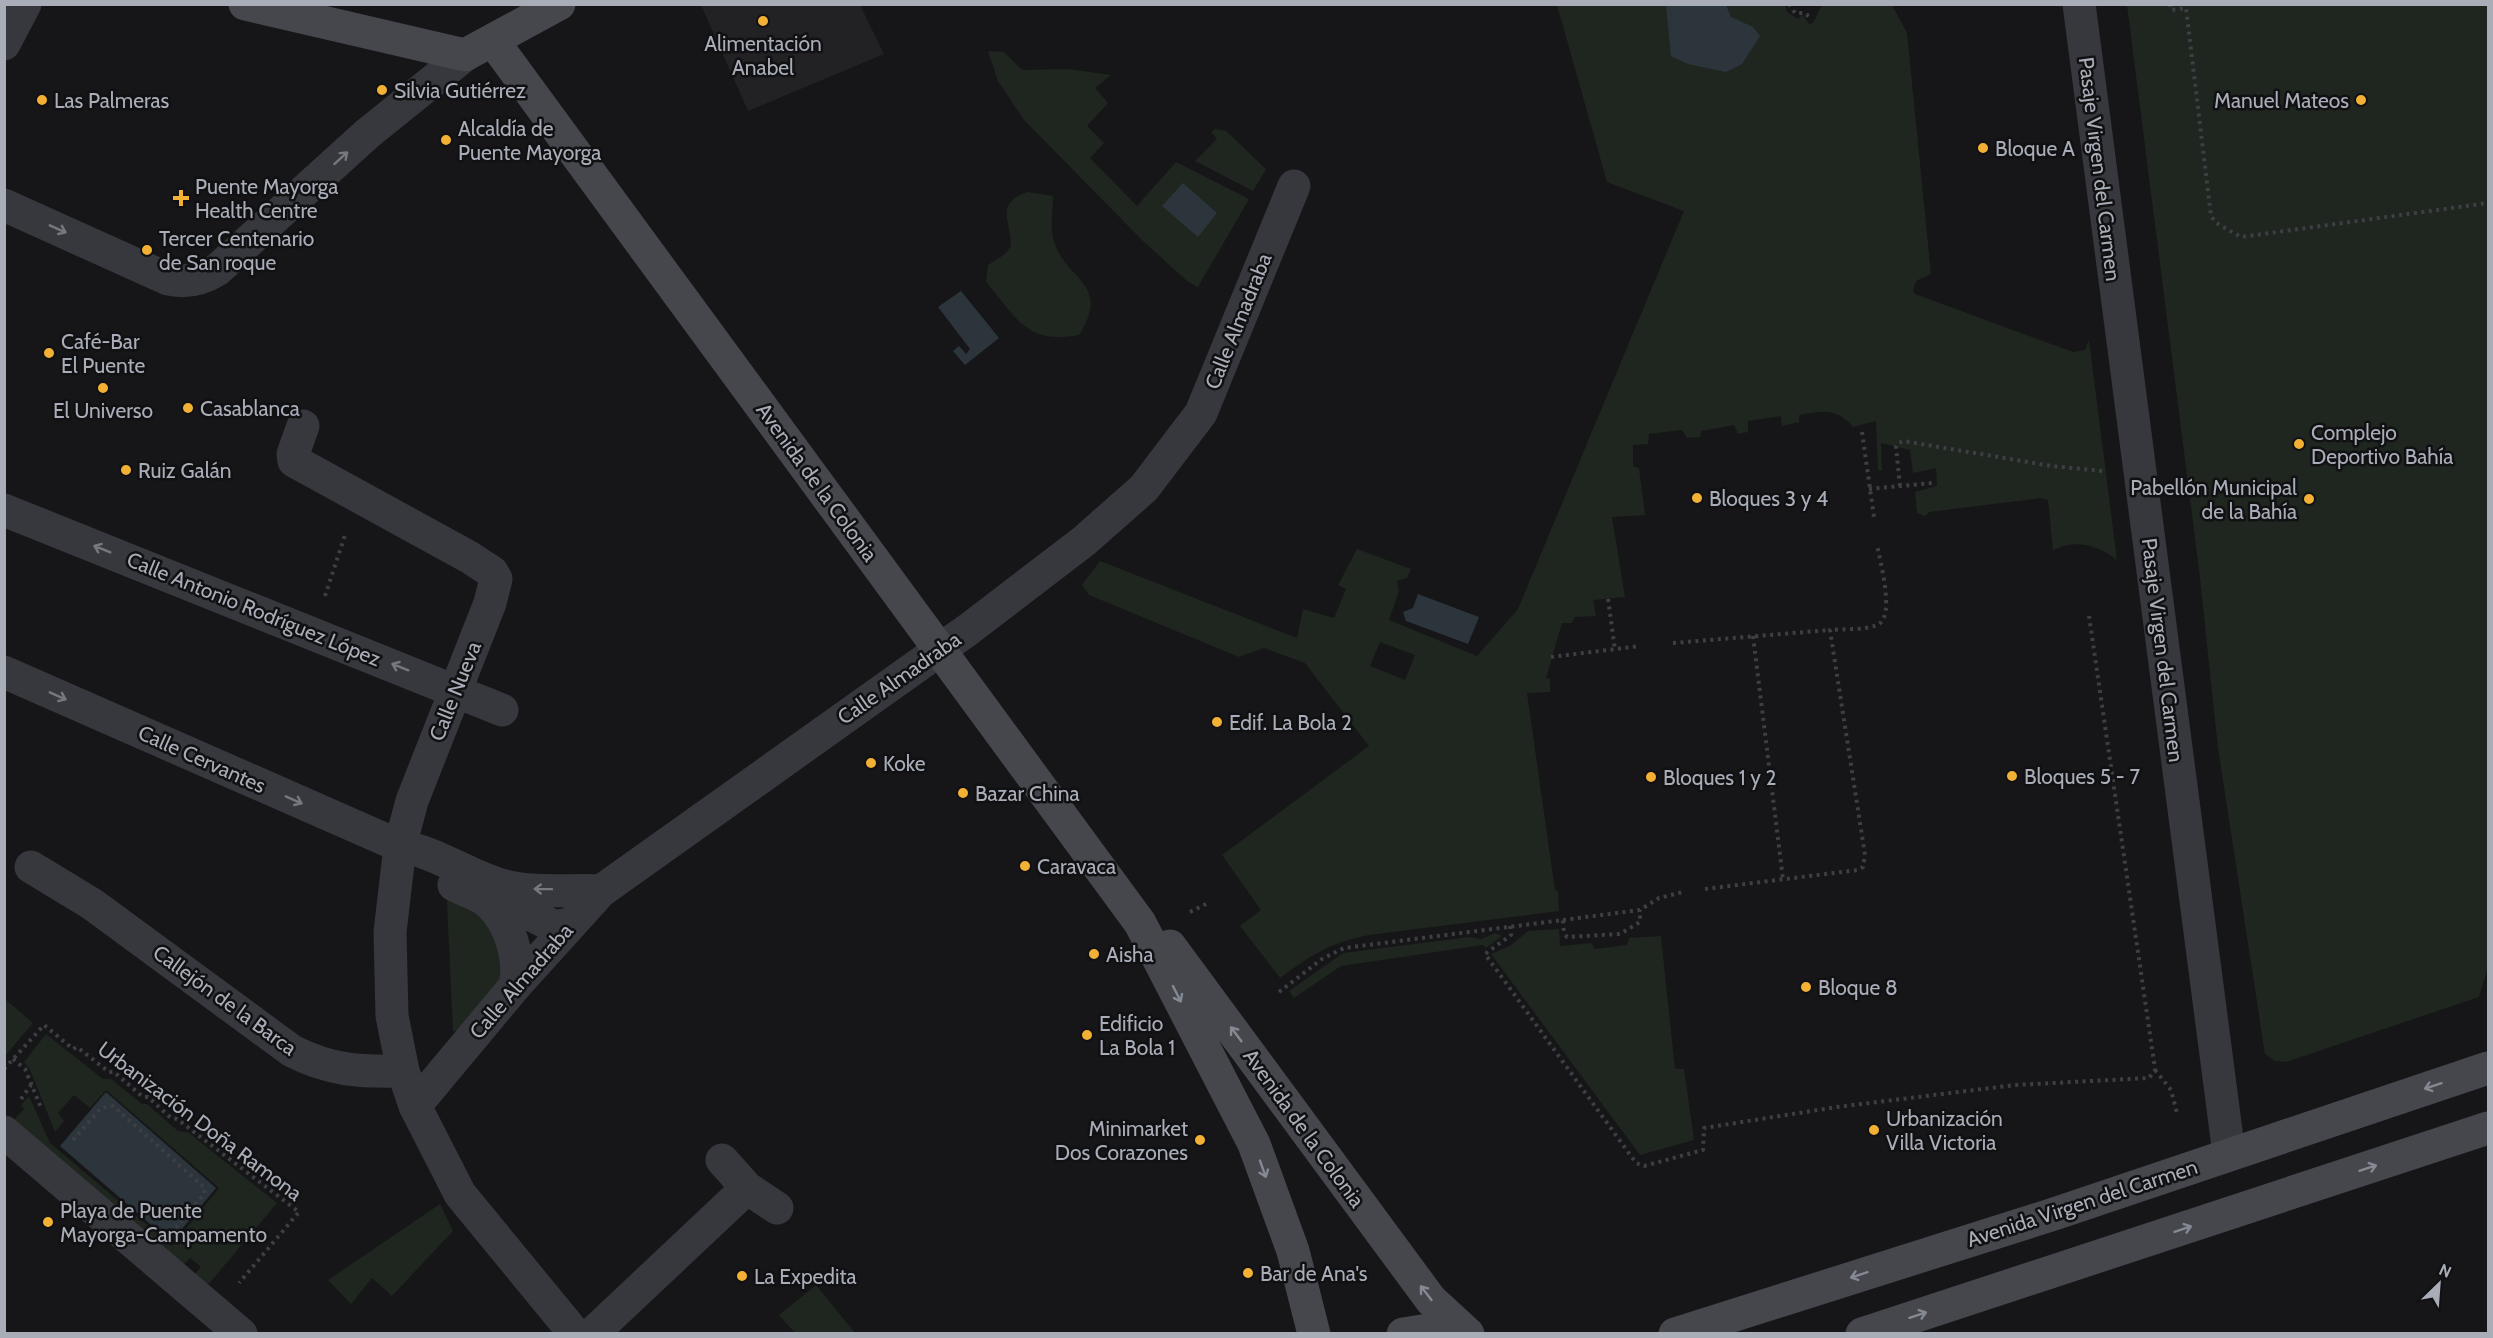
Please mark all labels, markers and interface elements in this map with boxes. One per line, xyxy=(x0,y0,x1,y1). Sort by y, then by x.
marker: Alimentación Anabel xyxy=(756,14,770,28)
place label: Alimentación Anabel xyxy=(704,31,822,80)
street label: Pasaje Virgen del Carmen xyxy=(2073,56,2126,283)
place label: Silvia Gutiérrez xyxy=(394,78,526,103)
marker: Silvia Gutiérrez xyxy=(375,83,389,97)
place label: Las Palmeras xyxy=(54,88,170,113)
place label: Manuel Mateos xyxy=(2214,88,2349,113)
marker: Las Palmeras xyxy=(35,93,49,107)
marker: Manuel Mateos xyxy=(2354,93,2368,107)
place label: Alcaldía de Puente Mayorga xyxy=(458,116,601,165)
marker: Alcaldía de Puente Mayorga xyxy=(439,133,453,147)
place label: Bloque A xyxy=(1995,136,2075,161)
marker: Bloque A xyxy=(1976,141,1990,155)
one-way arrow xyxy=(333,151,348,165)
place label: Puente Mayorga Health Centre xyxy=(195,174,338,223)
marker: Puente Mayorga Health Centre xyxy=(172,189,190,207)
one-way arrow xyxy=(48,224,66,236)
place label: Tercer Centenario de San roque xyxy=(159,226,314,275)
marker: Tercer Centenario de San roque xyxy=(140,243,154,257)
street label: Calle Almadraba xyxy=(1199,249,1277,393)
place label: Café-Bar El Puente xyxy=(61,329,146,378)
marker: Café-Bar El Puente xyxy=(42,346,56,360)
marker: El Universo xyxy=(96,381,110,395)
place label: Casablanca xyxy=(200,396,300,421)
place label: El Universo xyxy=(53,398,153,423)
street label: Avenida de la Colonia xyxy=(751,398,883,566)
marker: Casablanca xyxy=(181,401,195,415)
place label: Complejo Deportivo Bahía xyxy=(2311,420,2453,469)
marker: Complejo Deportivo Bahía xyxy=(2292,437,2306,451)
place label: Ruiz Galán xyxy=(138,458,231,483)
marker: Ruiz Galán xyxy=(119,463,133,477)
place label: Pabellón Municipal de la Bahía xyxy=(2130,475,2297,524)
place label: Bloques 3 y 4 xyxy=(1709,486,1828,511)
marker: Bloques 3 y 4 xyxy=(1690,491,1704,505)
marker: Pabellón Municipal de la Bahía xyxy=(2302,492,2316,506)
street label: Pasaje Virgen del Carmen xyxy=(2136,537,2189,764)
one-way arrow xyxy=(93,542,112,553)
street label: Calle Antonio Rodríguez López xyxy=(123,547,385,671)
street label: Calle Almadraba xyxy=(833,626,965,730)
street label: Calle Nueva xyxy=(424,638,486,744)
one-way arrow xyxy=(391,661,410,672)
one-way arrow xyxy=(48,691,67,702)
place label: Edif. La Bola 2 xyxy=(1229,710,1352,735)
marker: Edif. La Bola 2 xyxy=(1210,715,1224,729)
street label: Calle Cervantes xyxy=(135,720,270,798)
place label: Koke xyxy=(883,751,926,776)
marker: Koke xyxy=(864,756,878,770)
place label: Bloques 5 - 7 xyxy=(2024,764,2140,789)
place label: Bloques 1 y 2 xyxy=(1663,765,1777,790)
marker: Bloques 5 - 7 xyxy=(2005,769,2019,783)
marker: Bloques 1 y 2 xyxy=(1644,770,1658,784)
place label: Bazar China xyxy=(975,781,1080,806)
marker: Bazar China xyxy=(956,786,970,800)
one-way arrow xyxy=(285,795,303,806)
place label: Caravaca xyxy=(1037,854,1116,879)
marker: Caravaca xyxy=(1018,859,1032,873)
one-way arrow xyxy=(533,883,553,895)
street label: Calle Almadraba xyxy=(464,918,578,1044)
street label: Callejón de la Barca xyxy=(148,939,302,1061)
place label: Aisha xyxy=(1106,942,1154,967)
marker: Aisha xyxy=(1087,947,1101,961)
place label: Bloque 8 xyxy=(1818,975,1898,1000)
marker: Bloque 8 xyxy=(1799,980,1813,994)
one-way arrow xyxy=(1171,985,1183,1003)
place label: Edificio La Bola 1 xyxy=(1099,1011,1175,1060)
one-way arrow xyxy=(1229,1027,1242,1043)
marker: Edificio La Bola 1 xyxy=(1080,1028,1094,1042)
street label: Urbanización Doña Ramona xyxy=(93,1036,307,1206)
street label: Avenida de la Colonia xyxy=(1238,1044,1370,1212)
one-way arrow xyxy=(2424,1081,2443,1092)
place label: Urbanización Villa Victoria xyxy=(1886,1106,2003,1155)
place label: Minimarket Dos Corazones xyxy=(1055,1116,1188,1165)
marker: Urbanización Villa Victoria xyxy=(1867,1123,1881,1137)
marker: Minimarket Dos Corazones xyxy=(1193,1133,1207,1147)
street label: Avenida Virgen del Carmen xyxy=(1964,1154,2200,1252)
one-way arrow xyxy=(1258,1159,1269,1178)
one-way arrow xyxy=(2358,1161,2377,1172)
place label: Playa de Puente Mayorga-Campamento xyxy=(60,1198,267,1247)
marker: Playa de Puente Mayorga-Campamento xyxy=(41,1215,55,1229)
one-way arrow xyxy=(2173,1222,2192,1233)
north arrow xyxy=(2409,1254,2469,1314)
text: N xyxy=(2436,1260,2454,1282)
place label: Bar de Ana's xyxy=(1260,1261,1368,1286)
place label: La Expedita xyxy=(754,1264,857,1289)
marker: Bar de Ana's xyxy=(1241,1266,1255,1280)
marker: La Expedita xyxy=(735,1269,749,1283)
one-way arrow xyxy=(1850,1271,1869,1282)
one-way arrow xyxy=(1420,1285,1433,1301)
one-way arrow xyxy=(1908,1309,1927,1320)

